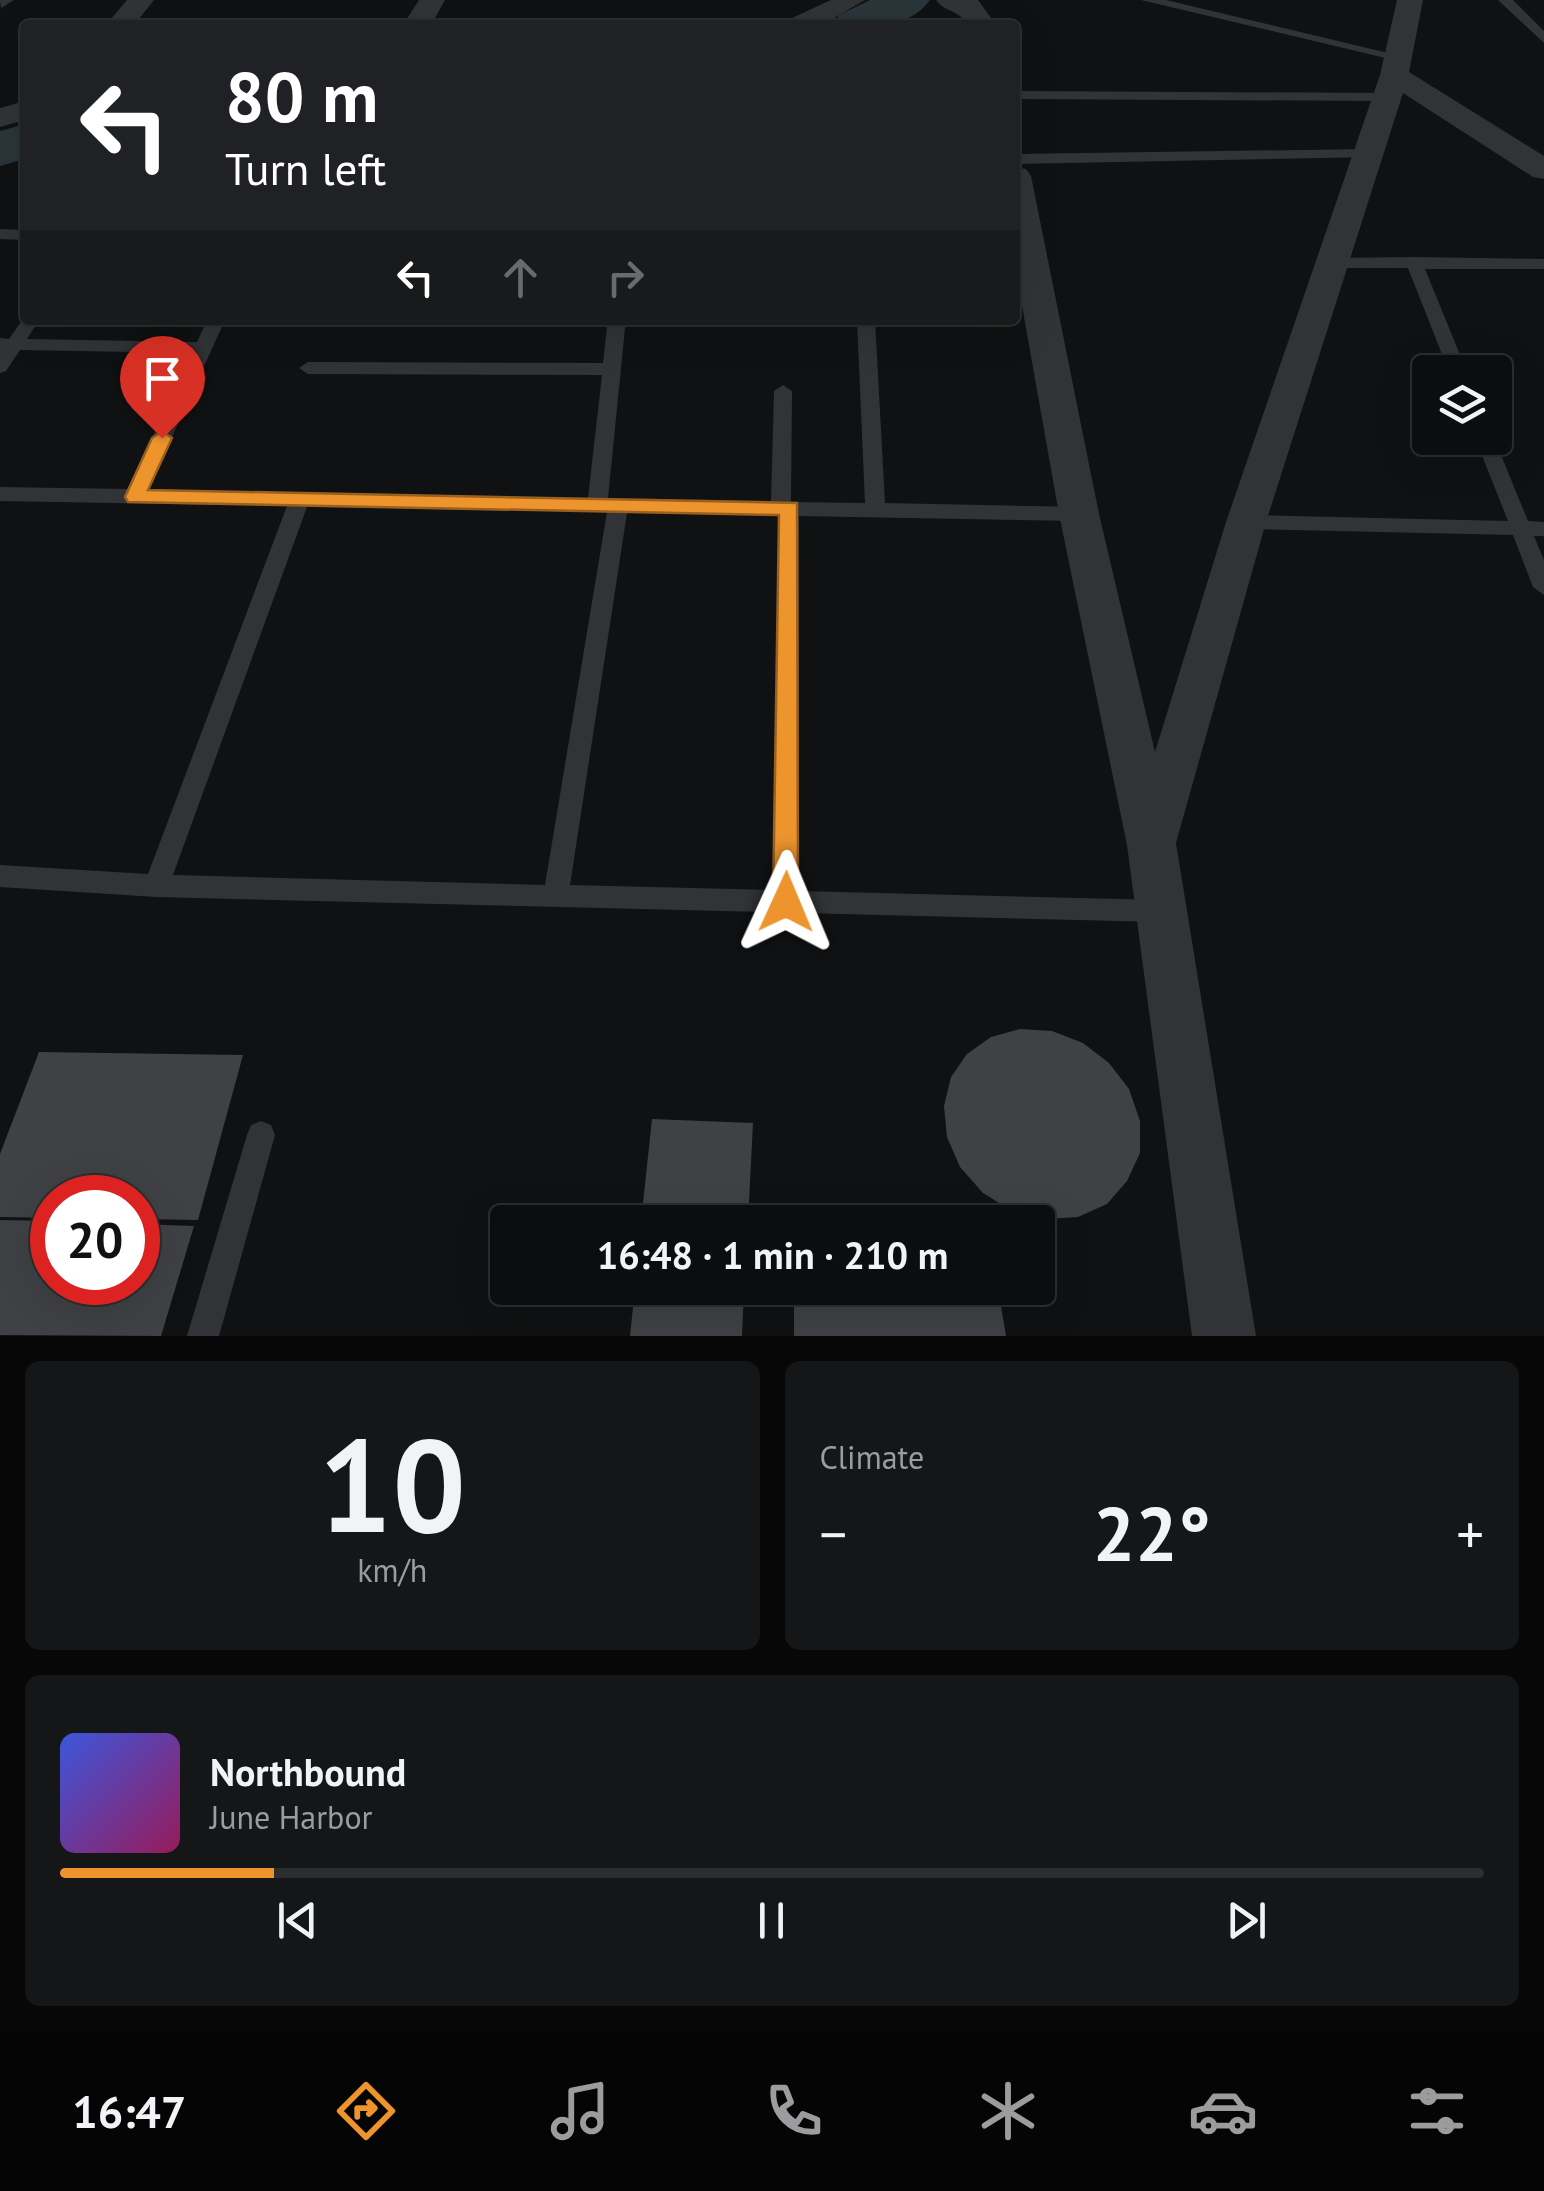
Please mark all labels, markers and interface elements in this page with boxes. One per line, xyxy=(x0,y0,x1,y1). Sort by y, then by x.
text: 80 m xyxy=(225,51,378,141)
icon: left xyxy=(60,60,190,190)
text: Turn left xyxy=(225,139,386,197)
icon: left xyxy=(388,250,443,305)
icon: ahead xyxy=(493,250,548,305)
icon: right xyxy=(598,250,653,305)
pin xyxy=(120,336,205,439)
icon: arrive xyxy=(135,351,190,406)
map controls xyxy=(1412,355,1512,455)
button: layers xyxy=(1412,355,1512,455)
position arrow xyxy=(734,850,838,954)
speed limit sign: 20 xyxy=(30,1175,160,1305)
text: 16:48 · 1 min · 210 m xyxy=(597,1230,948,1279)
text: 10 xyxy=(319,1400,466,1568)
text: Climate xyxy=(820,1436,924,1478)
text: 22° xyxy=(1093,1485,1211,1582)
text: − xyxy=(820,1498,847,1569)
text: + xyxy=(1456,1498,1484,1569)
text: km/h xyxy=(357,1549,427,1591)
text: Northbound xyxy=(210,1747,406,1796)
text: June Harbor xyxy=(210,1796,372,1838)
icon: previous xyxy=(270,1893,325,1948)
icon: pause xyxy=(744,1893,799,1948)
icon: next xyxy=(1219,1893,1274,1948)
icon: directions xyxy=(331,2076,401,2146)
icon: music xyxy=(545,2076,615,2146)
icon: phone xyxy=(759,2076,829,2146)
icon: climate xyxy=(973,2076,1043,2146)
icon: car xyxy=(1188,2076,1258,2146)
icon: filters xyxy=(1402,2076,1472,2146)
text: 16:47 xyxy=(72,2082,186,2140)

